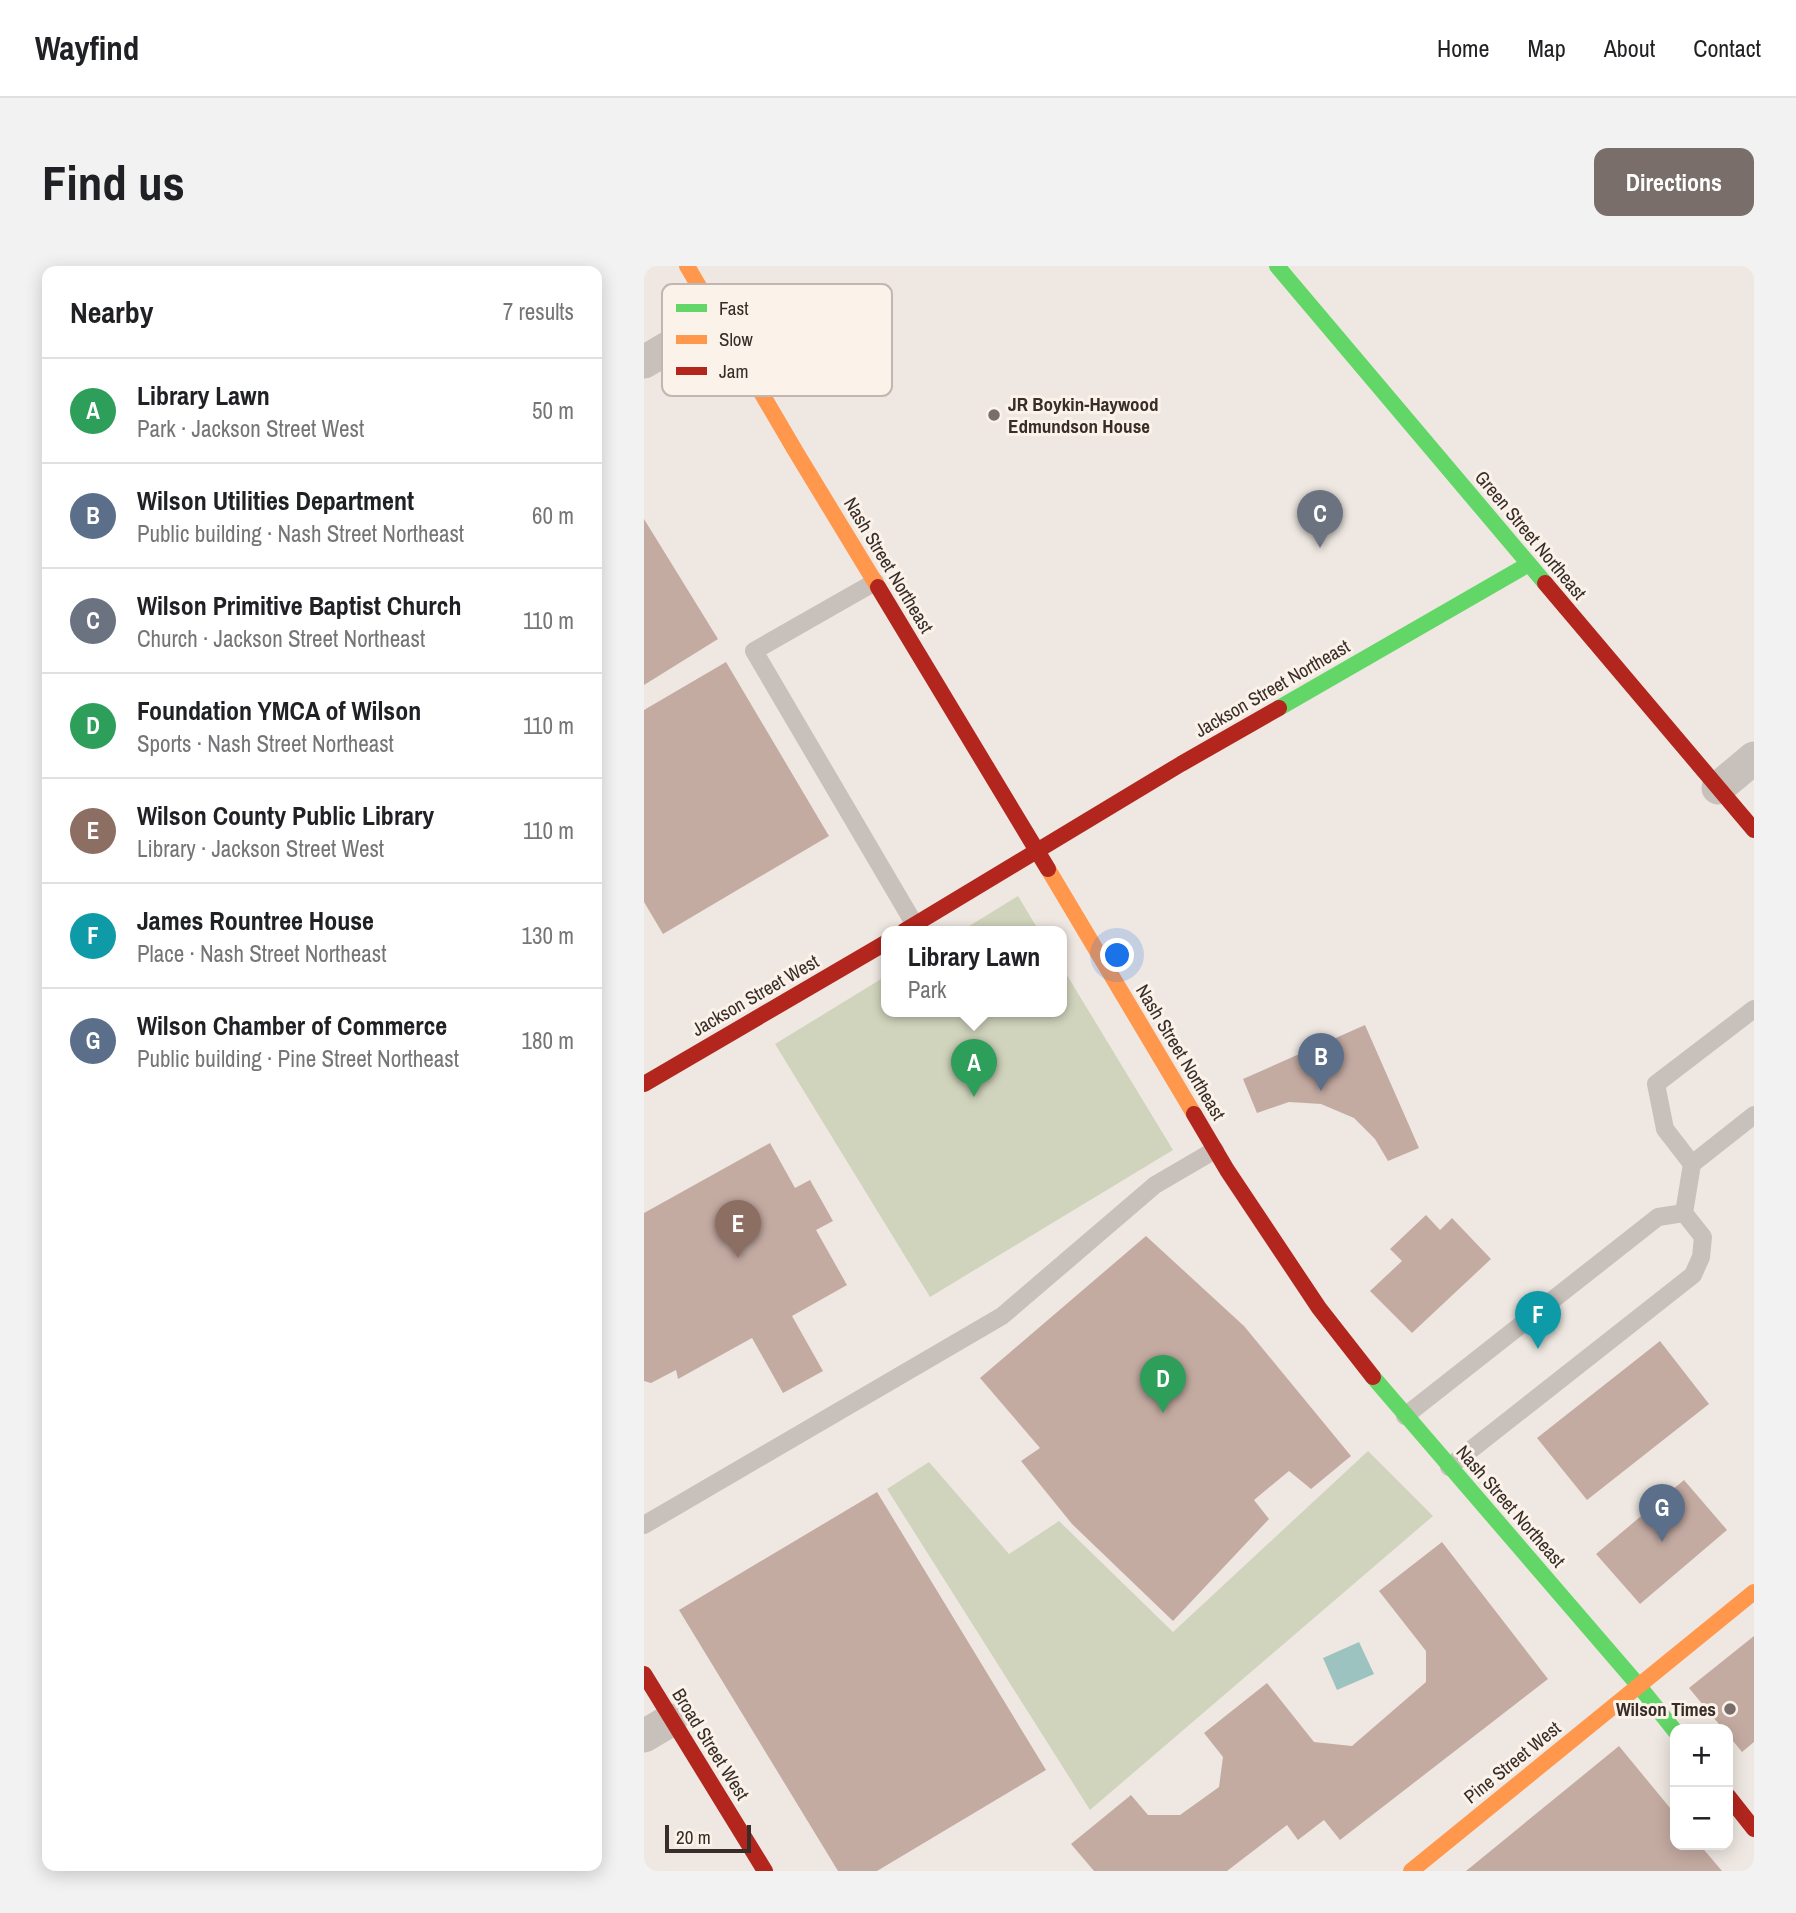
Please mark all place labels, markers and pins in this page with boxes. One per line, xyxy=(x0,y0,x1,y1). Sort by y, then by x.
place label: JR Boykin-Haywood Edmundson House xyxy=(1008,391,1159,439)
marker: JR Boykin-Haywood Edmundson House xyxy=(986,407,1002,423)
pin: C xyxy=(1297,490,1343,548)
pin: B xyxy=(1298,1033,1344,1091)
pin: A xyxy=(951,1039,997,1097)
pin: E xyxy=(715,1200,761,1258)
pin: F xyxy=(1515,1291,1561,1349)
pin: D xyxy=(1140,1355,1186,1413)
pin: G xyxy=(1639,1484,1685,1542)
place label: Wilson Times xyxy=(1616,1696,1716,1722)
marker: Wilson Times xyxy=(1722,1701,1738,1717)

